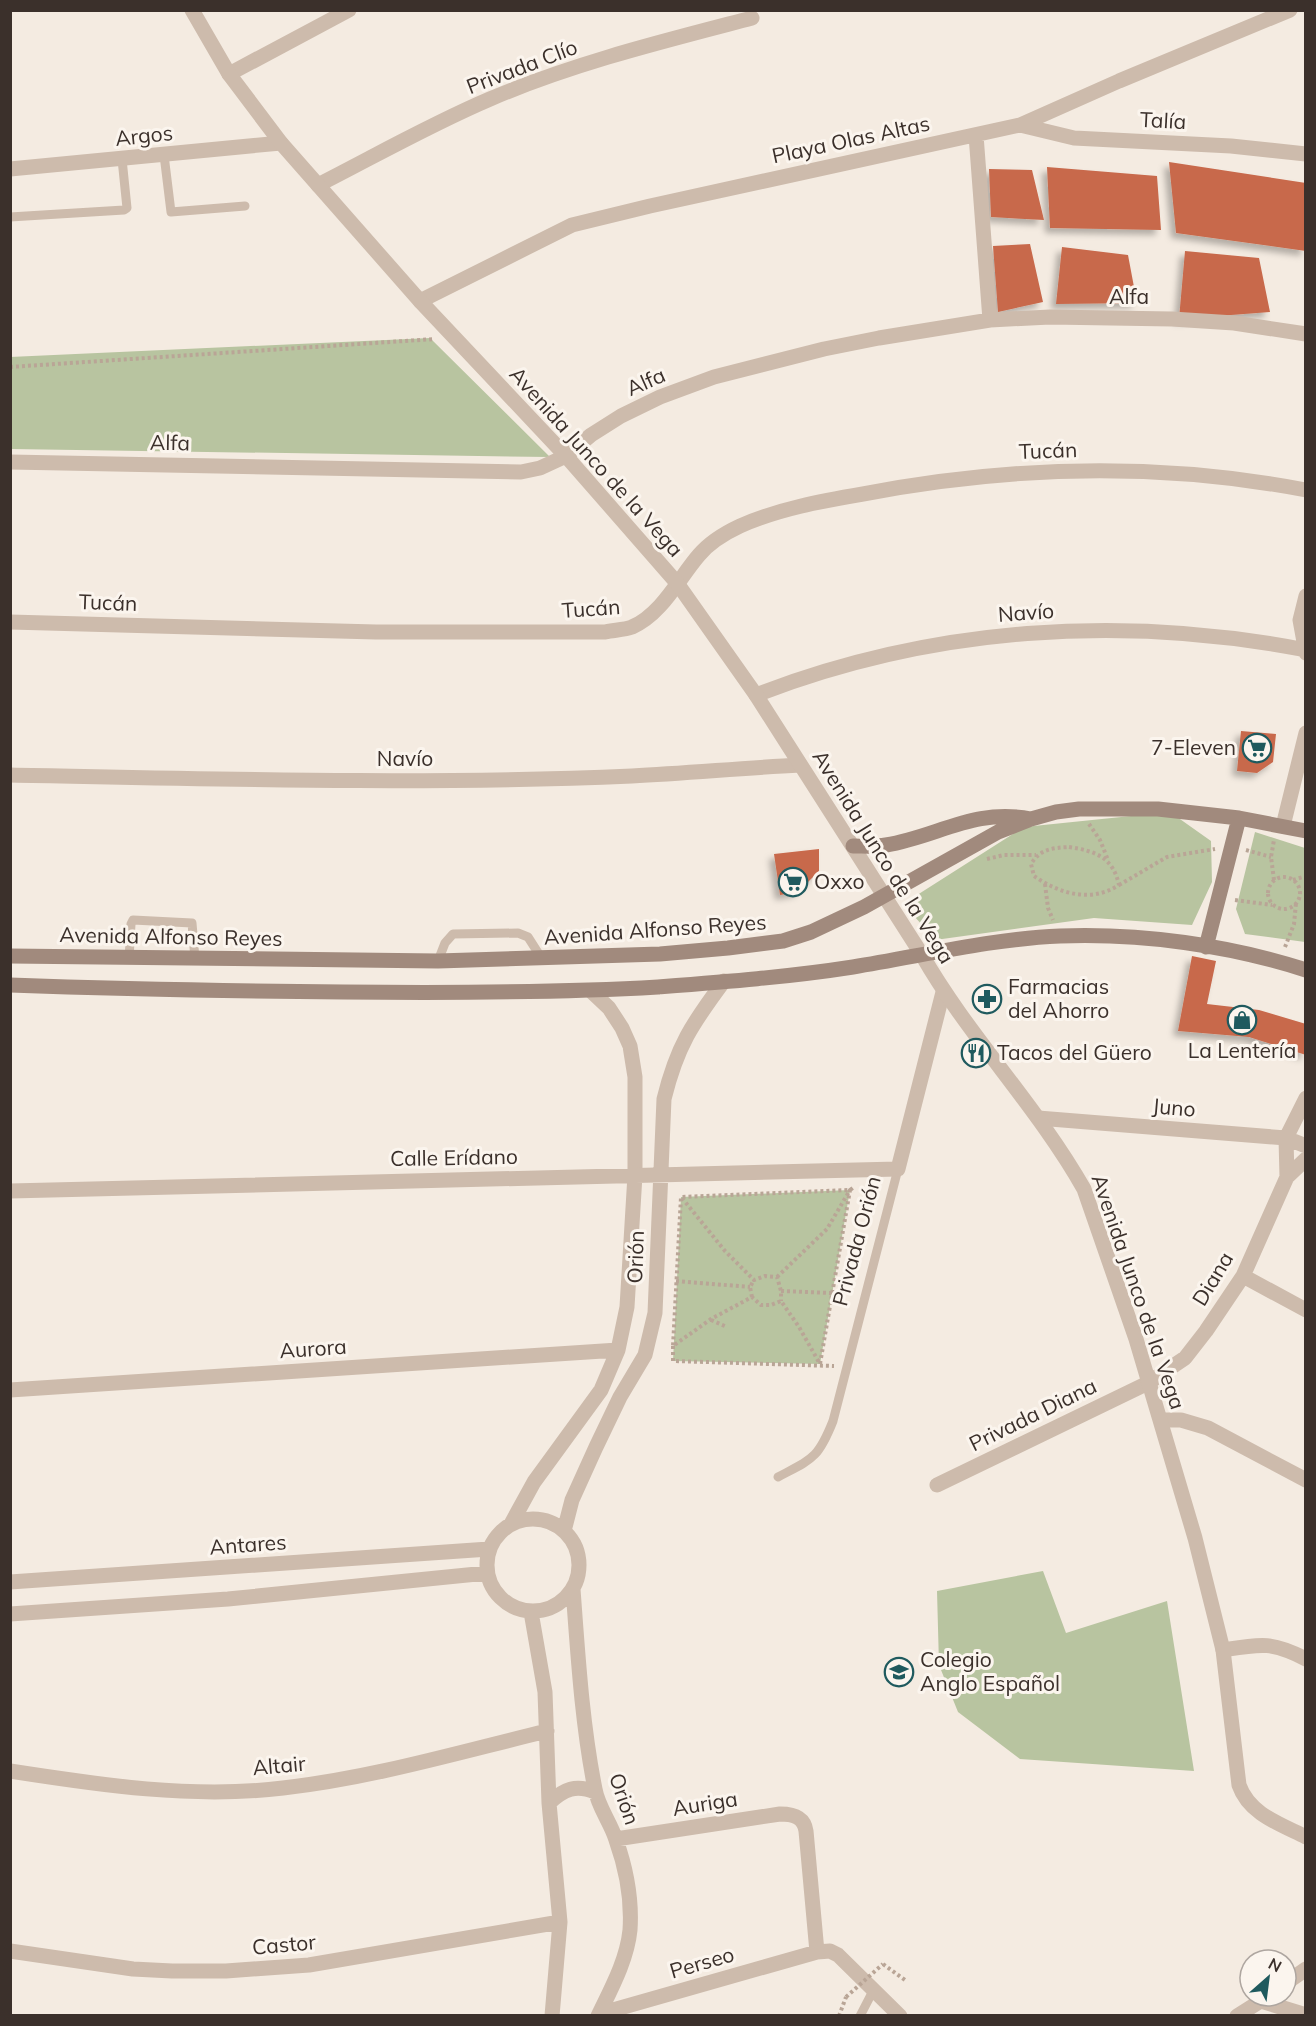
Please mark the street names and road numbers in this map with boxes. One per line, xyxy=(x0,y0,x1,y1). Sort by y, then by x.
street label: Privada Clío xyxy=(463,33,581,99)
street label: Talía xyxy=(1139,106,1187,134)
street label: Playa Olas Altas xyxy=(769,110,932,168)
street label: Argos xyxy=(114,119,174,151)
street label: Alfa xyxy=(1109,283,1149,309)
street label: Avenida Junco de la Vega xyxy=(504,361,689,562)
street label: Alfa xyxy=(622,361,669,401)
street label: Alfa xyxy=(150,429,190,455)
street label: Tucán xyxy=(1018,436,1078,464)
street label: Tucán xyxy=(78,588,138,616)
street label: Tucán xyxy=(561,593,621,623)
street label: Navío xyxy=(997,597,1055,627)
street label: Navío xyxy=(377,745,433,771)
street label: Avenida Junco de la Vega xyxy=(807,745,960,968)
street label: Avenida Alfonso Reyes xyxy=(543,908,767,950)
street label: Avenida Alfonso Reyes xyxy=(59,921,283,951)
street label: Juno xyxy=(1151,1092,1197,1122)
street label: Calle Erídano xyxy=(390,1143,518,1171)
street label: Avenida Junco de la Vega xyxy=(1086,1171,1191,1413)
street label: Privada Orión xyxy=(826,1173,886,1309)
street label: Orión xyxy=(621,1230,649,1284)
street label: Diana xyxy=(1186,1247,1238,1310)
street label: Aurora xyxy=(279,1333,347,1363)
street label: Privada Diana xyxy=(965,1372,1101,1456)
street label: Antares xyxy=(209,1528,287,1560)
street label: Altair xyxy=(251,1750,307,1780)
street label: Orión xyxy=(604,1769,646,1828)
street label: Auriga xyxy=(670,1785,739,1821)
street label: Castor xyxy=(251,1928,317,1960)
street label: Perseo xyxy=(666,1940,737,1984)

